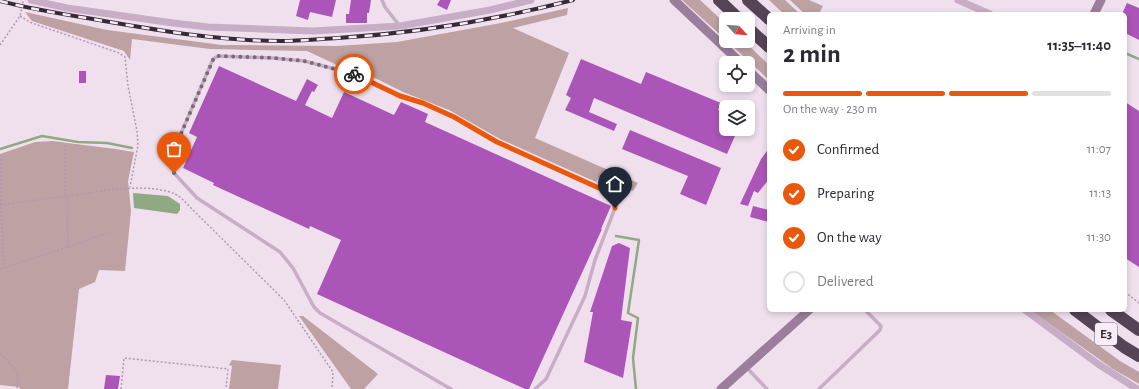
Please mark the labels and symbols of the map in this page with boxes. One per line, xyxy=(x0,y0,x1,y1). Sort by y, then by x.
north arrow xyxy=(719,12,755,48)
courier xyxy=(334,54,374,94)
pin xyxy=(157,132,191,173)
pin xyxy=(598,167,632,208)
road number: E3 xyxy=(1095,323,1117,345)

